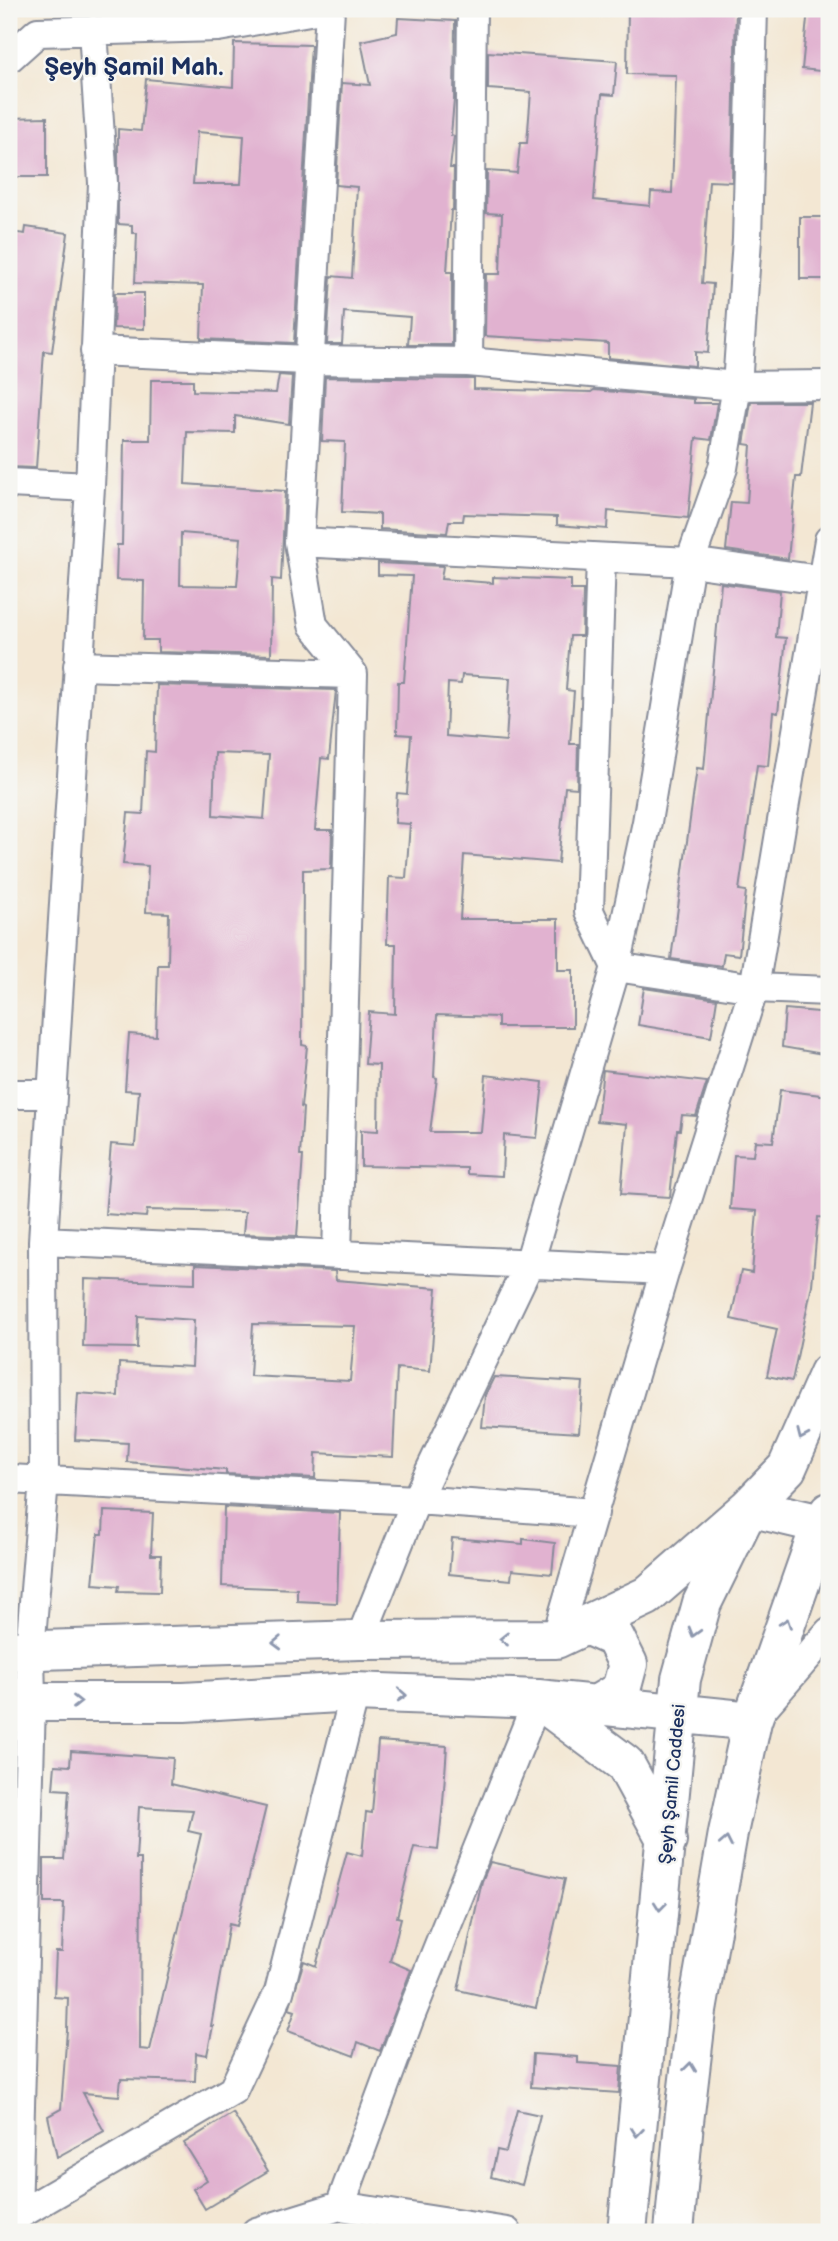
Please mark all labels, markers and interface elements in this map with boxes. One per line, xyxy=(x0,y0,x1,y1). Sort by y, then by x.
district label: Şeyh Şamil Mah. xyxy=(45,53,224,82)
one-way arrow xyxy=(796,1428,810,1440)
one-way arrow xyxy=(778,1618,792,1630)
one-way arrow xyxy=(688,1626,703,1638)
one-way arrow xyxy=(498,1631,509,1647)
one-way arrow xyxy=(271,1635,282,1650)
one-way arrow xyxy=(397,1687,408,1702)
one-way arrow xyxy=(72,1694,83,1710)
street label: Şeyh Şamil Caddesi xyxy=(655,1703,690,1865)
one-way arrow xyxy=(718,1836,733,1848)
one-way arrow xyxy=(653,1901,668,1912)
one-way arrow xyxy=(682,2061,697,2072)
one-way arrow xyxy=(630,2127,645,2138)

